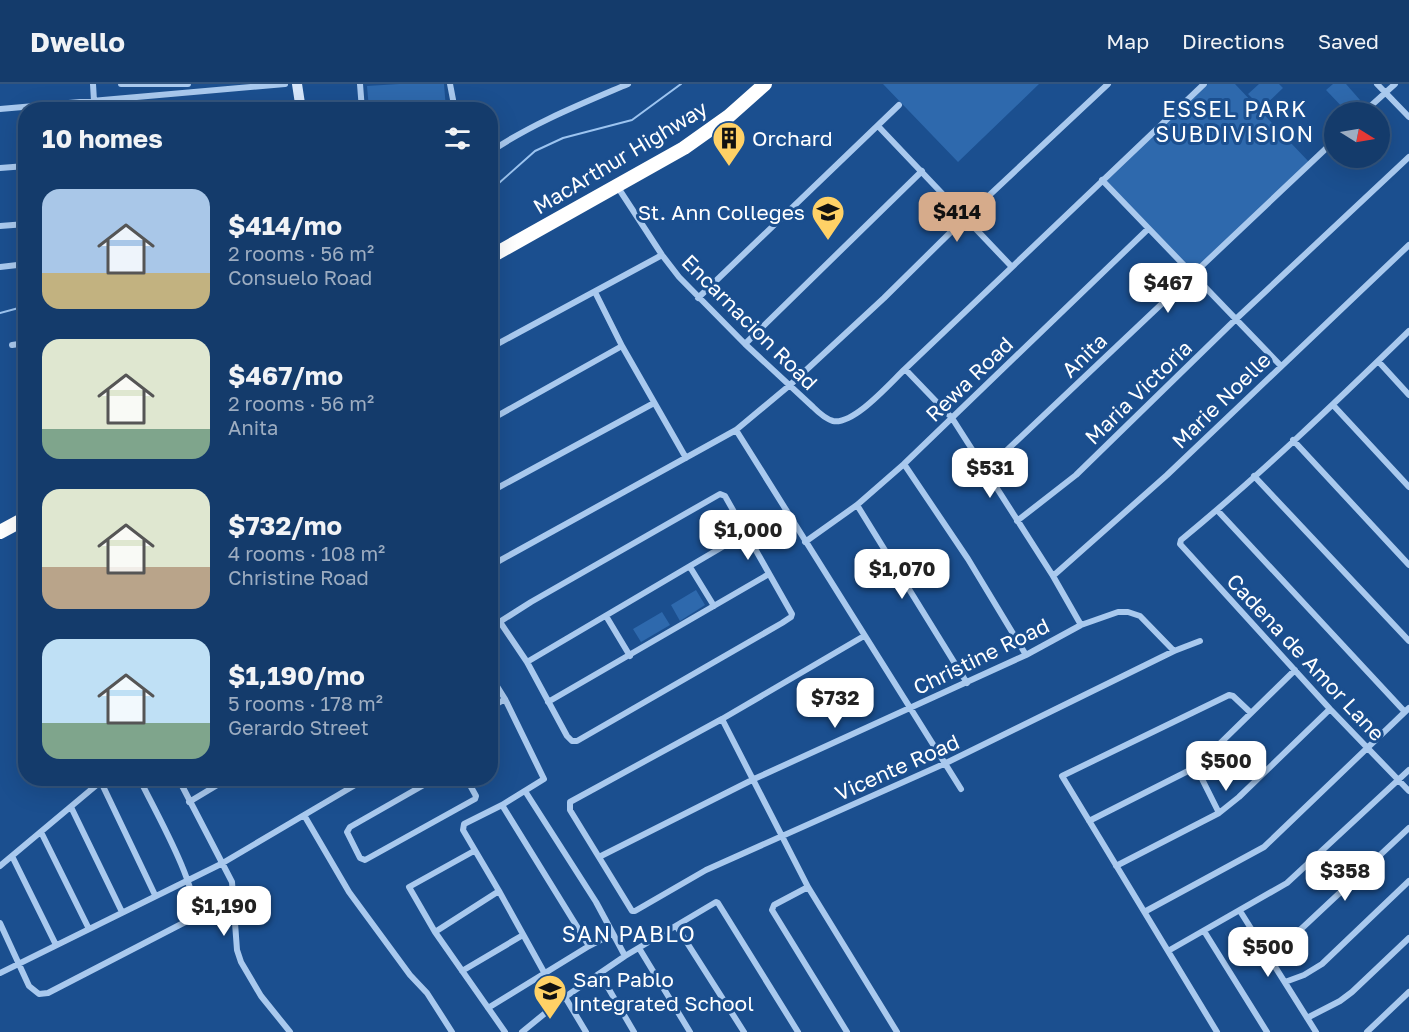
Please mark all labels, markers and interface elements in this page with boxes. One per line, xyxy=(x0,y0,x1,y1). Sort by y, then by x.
text: Dwello xyxy=(30,25,125,58)
text: Map xyxy=(1106,28,1149,54)
text: Directions xyxy=(1182,28,1285,54)
text: Saved xyxy=(1318,28,1379,54)
street label: MacArthur Highway xyxy=(528,95,712,219)
district label: ESSEL PARK SUBDIVISION xyxy=(1155,95,1315,147)
north arrow xyxy=(1324,102,1390,168)
map controls xyxy=(1324,102,1390,168)
building icon: Orchard xyxy=(711,120,747,167)
icon: filters xyxy=(441,122,474,155)
text: 10 homes xyxy=(42,123,163,154)
place label: Orchard xyxy=(752,125,833,151)
pin: $414 xyxy=(921,192,993,243)
school or university icon: St. Ann Colleges xyxy=(810,194,846,241)
place label: St. Ann Colleges xyxy=(638,199,805,225)
text: $414 xyxy=(933,199,981,223)
text: $414/mo xyxy=(228,210,342,241)
icon: home xyxy=(90,213,162,285)
text: 2 rooms · 56 m² xyxy=(228,241,374,265)
street label: Encarnacion Road xyxy=(677,249,823,395)
pin: $467 xyxy=(1132,263,1204,314)
text: Consuelo Road xyxy=(228,265,372,289)
text: $467 xyxy=(1143,270,1193,294)
street label: Anita xyxy=(1056,327,1112,383)
street label: Rewa Road xyxy=(920,331,1018,427)
street label: Maria Victoria xyxy=(1079,334,1197,450)
street label: Marie Noelle xyxy=(1166,346,1276,454)
text: $467/mo xyxy=(228,360,343,391)
icon: home xyxy=(90,363,162,435)
text: 2 rooms · 56 m² xyxy=(228,391,374,415)
text: Anita xyxy=(228,415,278,439)
pin: $531 xyxy=(954,448,1026,499)
text: $531 xyxy=(966,455,1014,479)
text: $732/mo xyxy=(228,510,342,541)
pin: $1,000 xyxy=(699,510,797,561)
icon: home xyxy=(90,513,162,585)
text: $1,000 xyxy=(713,517,783,541)
text: 4 rooms · 108 m² xyxy=(228,541,385,565)
pin: $1,070 xyxy=(853,549,951,600)
text: $1,070 xyxy=(869,556,936,580)
text: Christine Road xyxy=(228,565,369,589)
street label: Cadena de Amor Lane xyxy=(1222,568,1390,746)
street label: Christine Road xyxy=(909,612,1053,700)
text: $1,190/mo xyxy=(228,660,365,691)
icon: home xyxy=(90,663,162,735)
pin: $732 xyxy=(799,678,871,729)
text: $732 xyxy=(811,685,859,709)
text: 5 rooms · 178 m² xyxy=(228,691,383,715)
text: Gerardo Street xyxy=(228,715,369,739)
street label: Vicente Road xyxy=(831,728,963,806)
pin: $500 xyxy=(1190,741,1262,792)
text: $500 xyxy=(1200,748,1252,772)
pin: $358 xyxy=(1309,851,1381,902)
text: $358 xyxy=(1320,858,1370,882)
pin: $1,190 xyxy=(175,886,273,937)
text: $1,190 xyxy=(191,893,257,917)
district label: SAN PABLO xyxy=(562,920,696,947)
pin: $500 xyxy=(1232,927,1304,978)
text: $500 xyxy=(1242,934,1294,958)
place label: San Pablo Integrated School xyxy=(573,966,754,1016)
school or university icon: San Pablo Integrated School xyxy=(532,973,568,1020)

